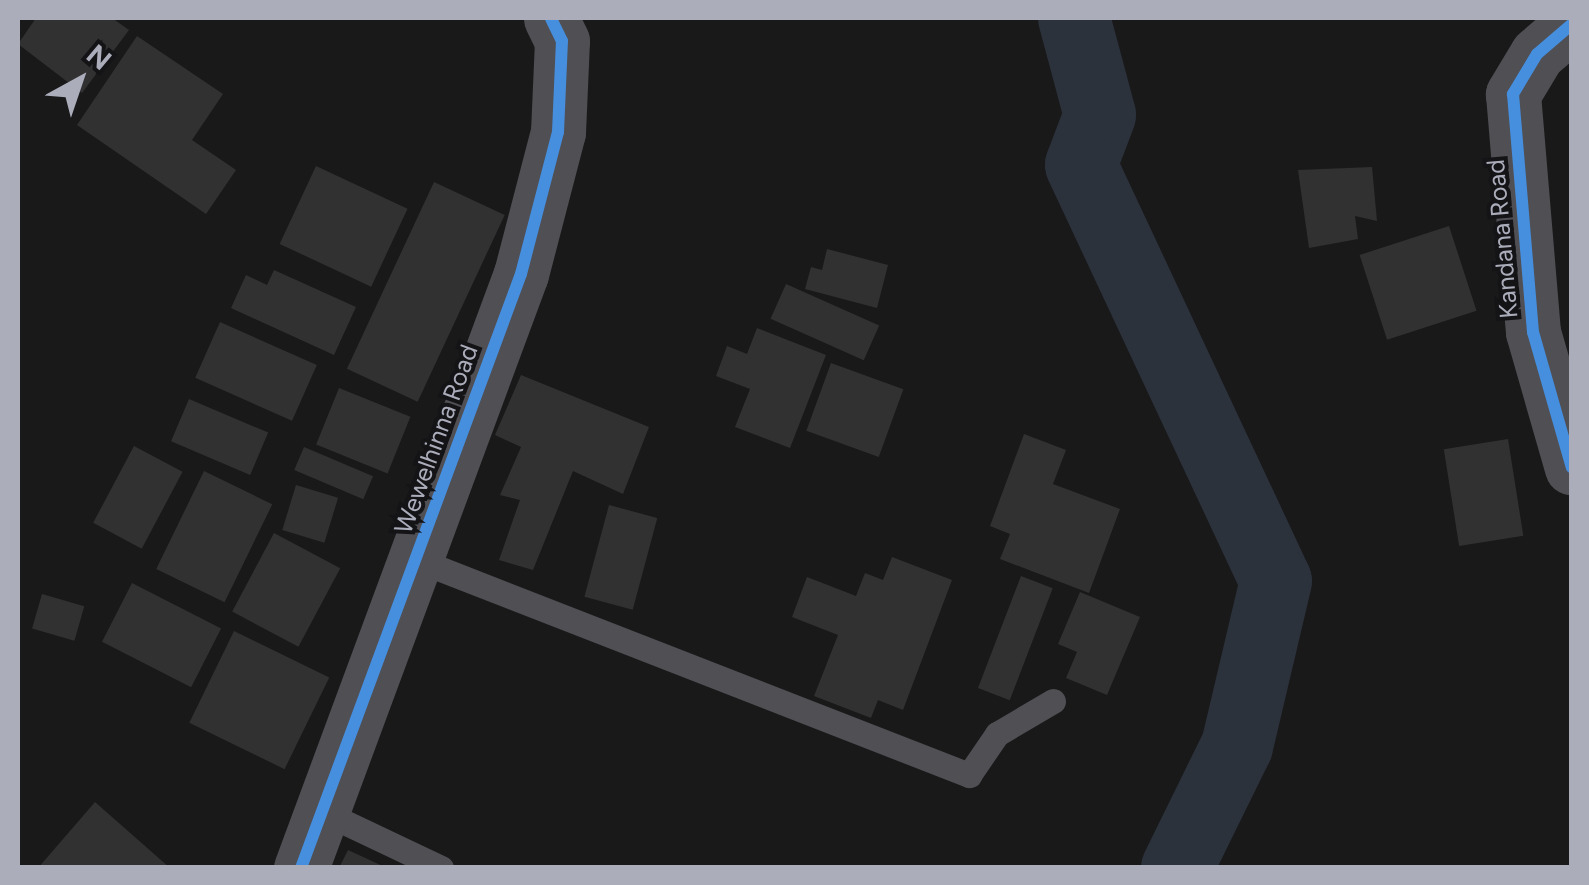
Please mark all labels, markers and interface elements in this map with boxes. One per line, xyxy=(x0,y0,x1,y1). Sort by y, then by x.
north arrow xyxy=(30,30,130,130)
text: N xyxy=(80,37,119,77)
street label: Kandana Road xyxy=(1480,158,1524,320)
street label: Wewelhinna Road xyxy=(388,340,484,538)

